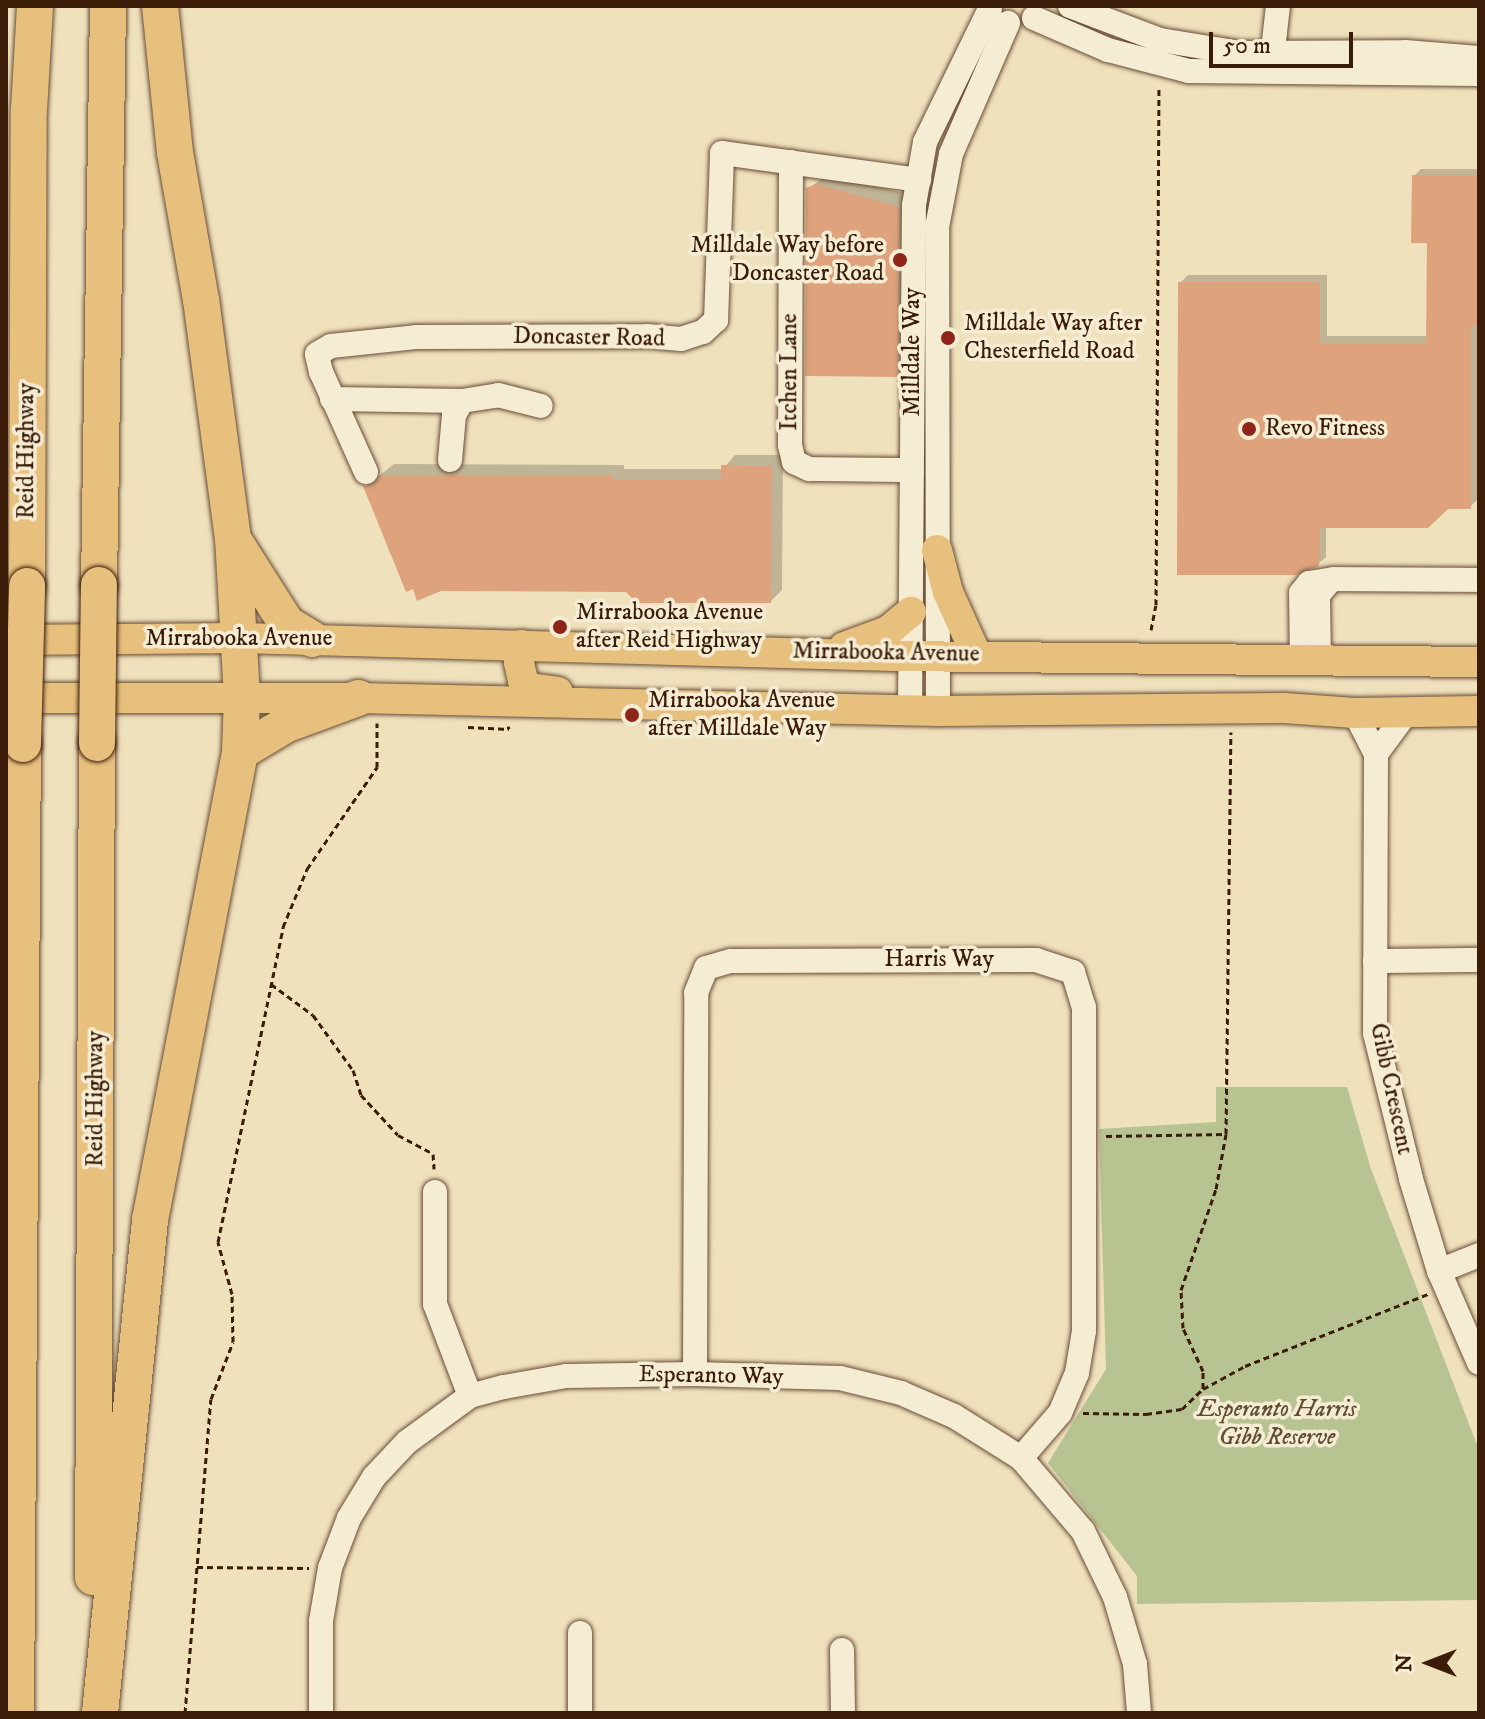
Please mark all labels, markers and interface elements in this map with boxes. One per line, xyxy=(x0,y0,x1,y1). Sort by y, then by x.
scale bar xyxy=(1213,16,1357,66)
text: 50 m xyxy=(1223,31,1271,61)
place label: Milldale Way before Doncaster Road xyxy=(691,232,884,288)
marker: Milldale Way before Doncaster Road xyxy=(891,251,909,269)
street label: Milldale Way xyxy=(899,288,927,416)
place label: Milldale Way after Chesterfield Road xyxy=(964,310,1142,366)
street label: Itchen Lane xyxy=(776,313,804,431)
street label: Doncaster Road xyxy=(513,322,665,354)
marker: Milldale Way after Chesterfield Road xyxy=(939,329,957,347)
street label: Reid Highway xyxy=(13,383,41,519)
place label: Revo Fitness xyxy=(1265,415,1385,443)
marker: Revo Fitness xyxy=(1240,420,1258,438)
place label: Mirrabooka Avenue after Reid Highway xyxy=(576,599,763,655)
marker: Mirrabooka Avenue after Reid Highway xyxy=(551,618,569,636)
street label: Mirrabooka Avenue xyxy=(145,625,333,653)
street label: Mirrabooka Avenue xyxy=(792,637,980,669)
place label: Mirrabooka Avenue after Milldale Way xyxy=(648,687,835,743)
marker: Mirrabooka Avenue after Milldale Way xyxy=(623,706,641,724)
street label: Harris Way xyxy=(884,946,994,974)
street label: Gibb Crescent xyxy=(1363,1021,1419,1157)
street label: Reid Highway xyxy=(82,1031,110,1167)
street label: Esperanto Way xyxy=(638,1360,784,1392)
park label: Esperanto Harris Gibb Reserve xyxy=(1198,1396,1356,1452)
north arrow xyxy=(1389,1623,1469,1703)
text: N xyxy=(1391,1654,1418,1672)

